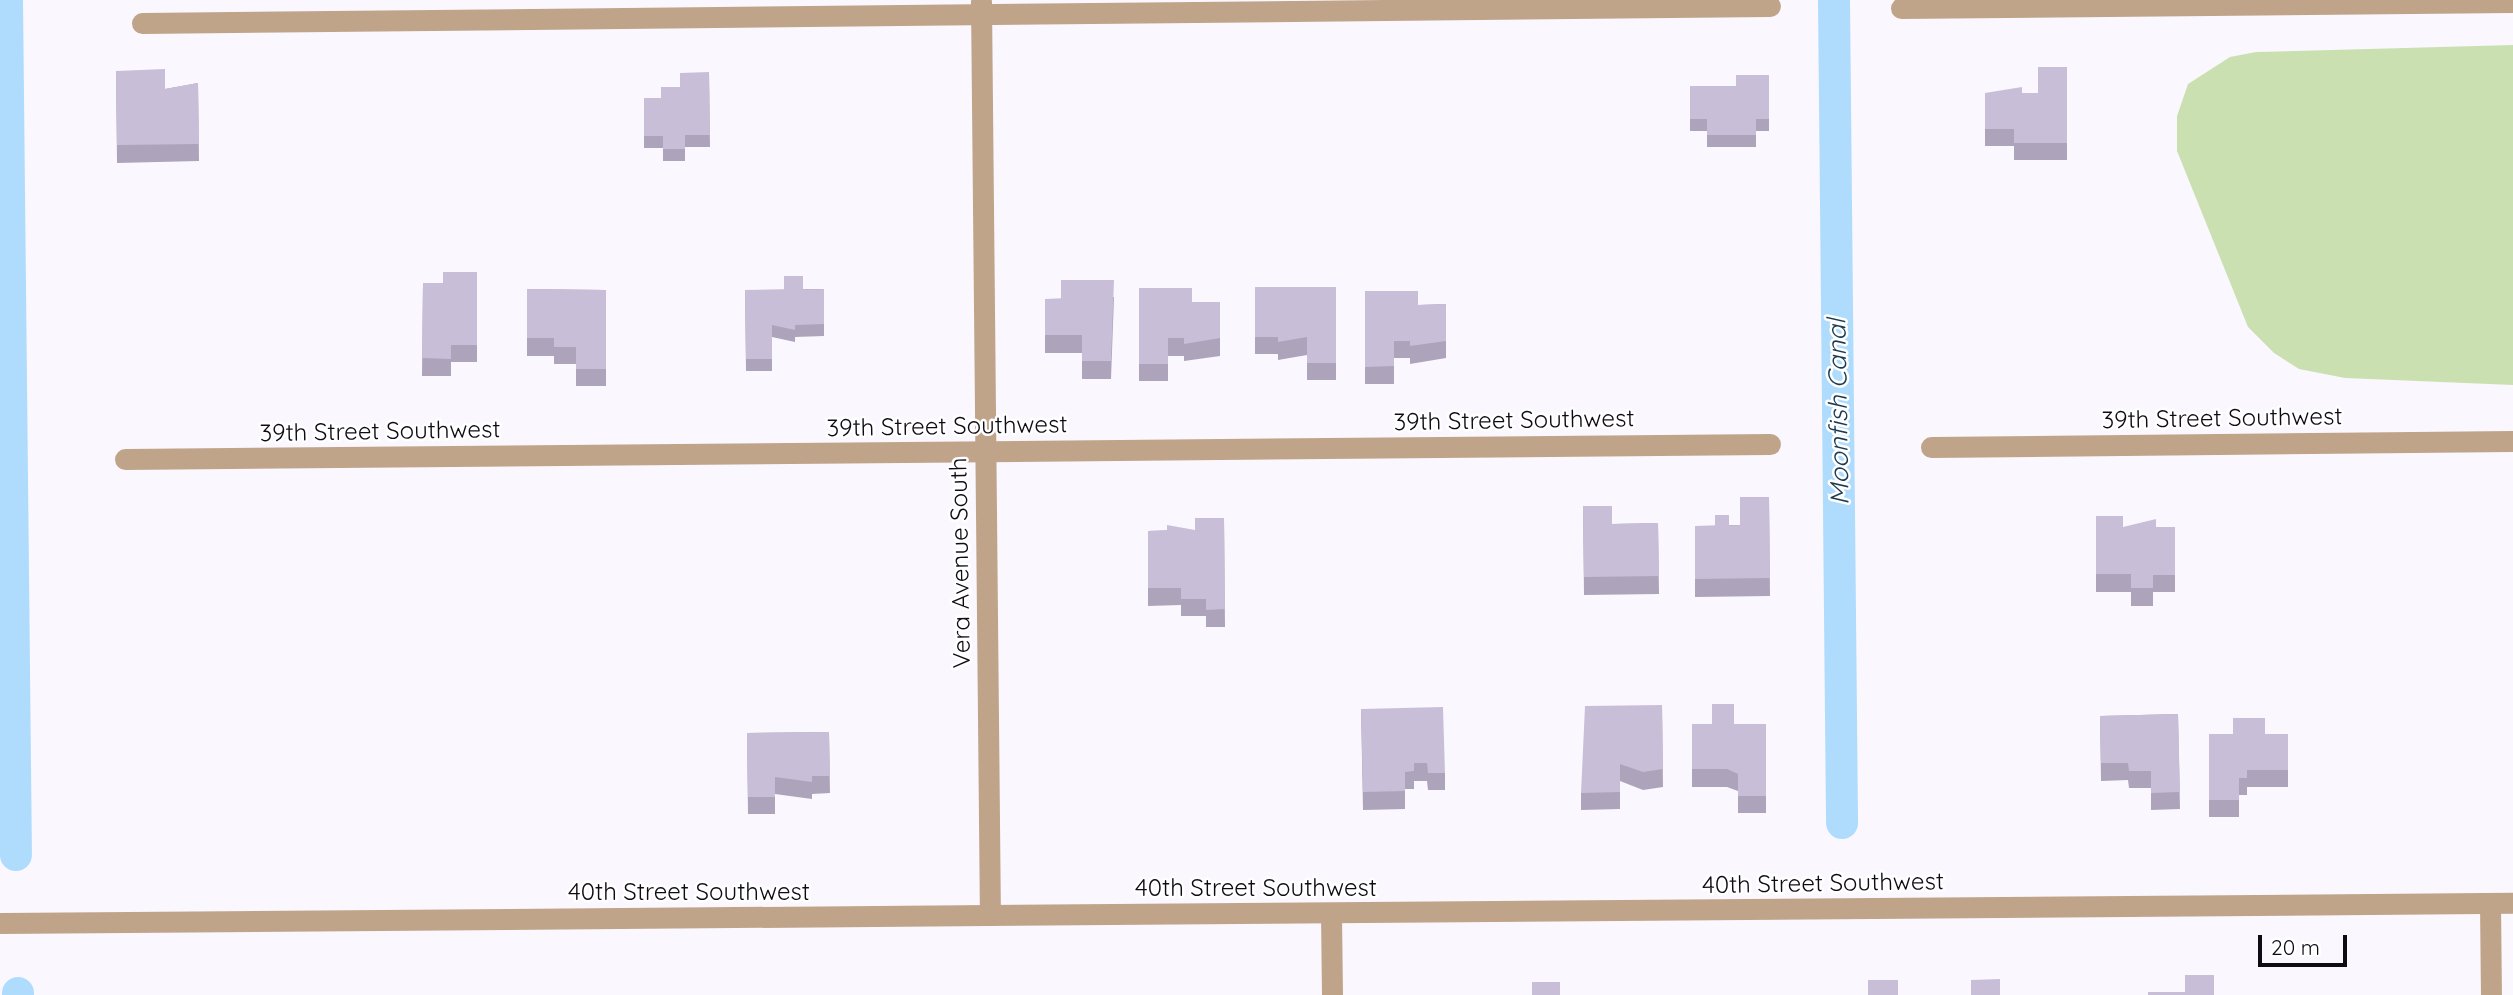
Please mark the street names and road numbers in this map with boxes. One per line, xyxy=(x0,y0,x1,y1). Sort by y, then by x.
street label: 39th Street Southwest xyxy=(2101,402,2343,434)
street label: 39th Street Southwest xyxy=(1393,404,1635,436)
street label: 39th Street Southwest xyxy=(826,410,1068,442)
street label: 39th Street Southwest xyxy=(259,415,501,447)
street label: Vera Avenue South xyxy=(944,457,976,669)
street label: 40th Street Southwest xyxy=(1702,866,1944,900)
street label: 40th Street Southwest xyxy=(1135,874,1377,902)
street label: 40th Street Southwest xyxy=(568,878,810,906)

